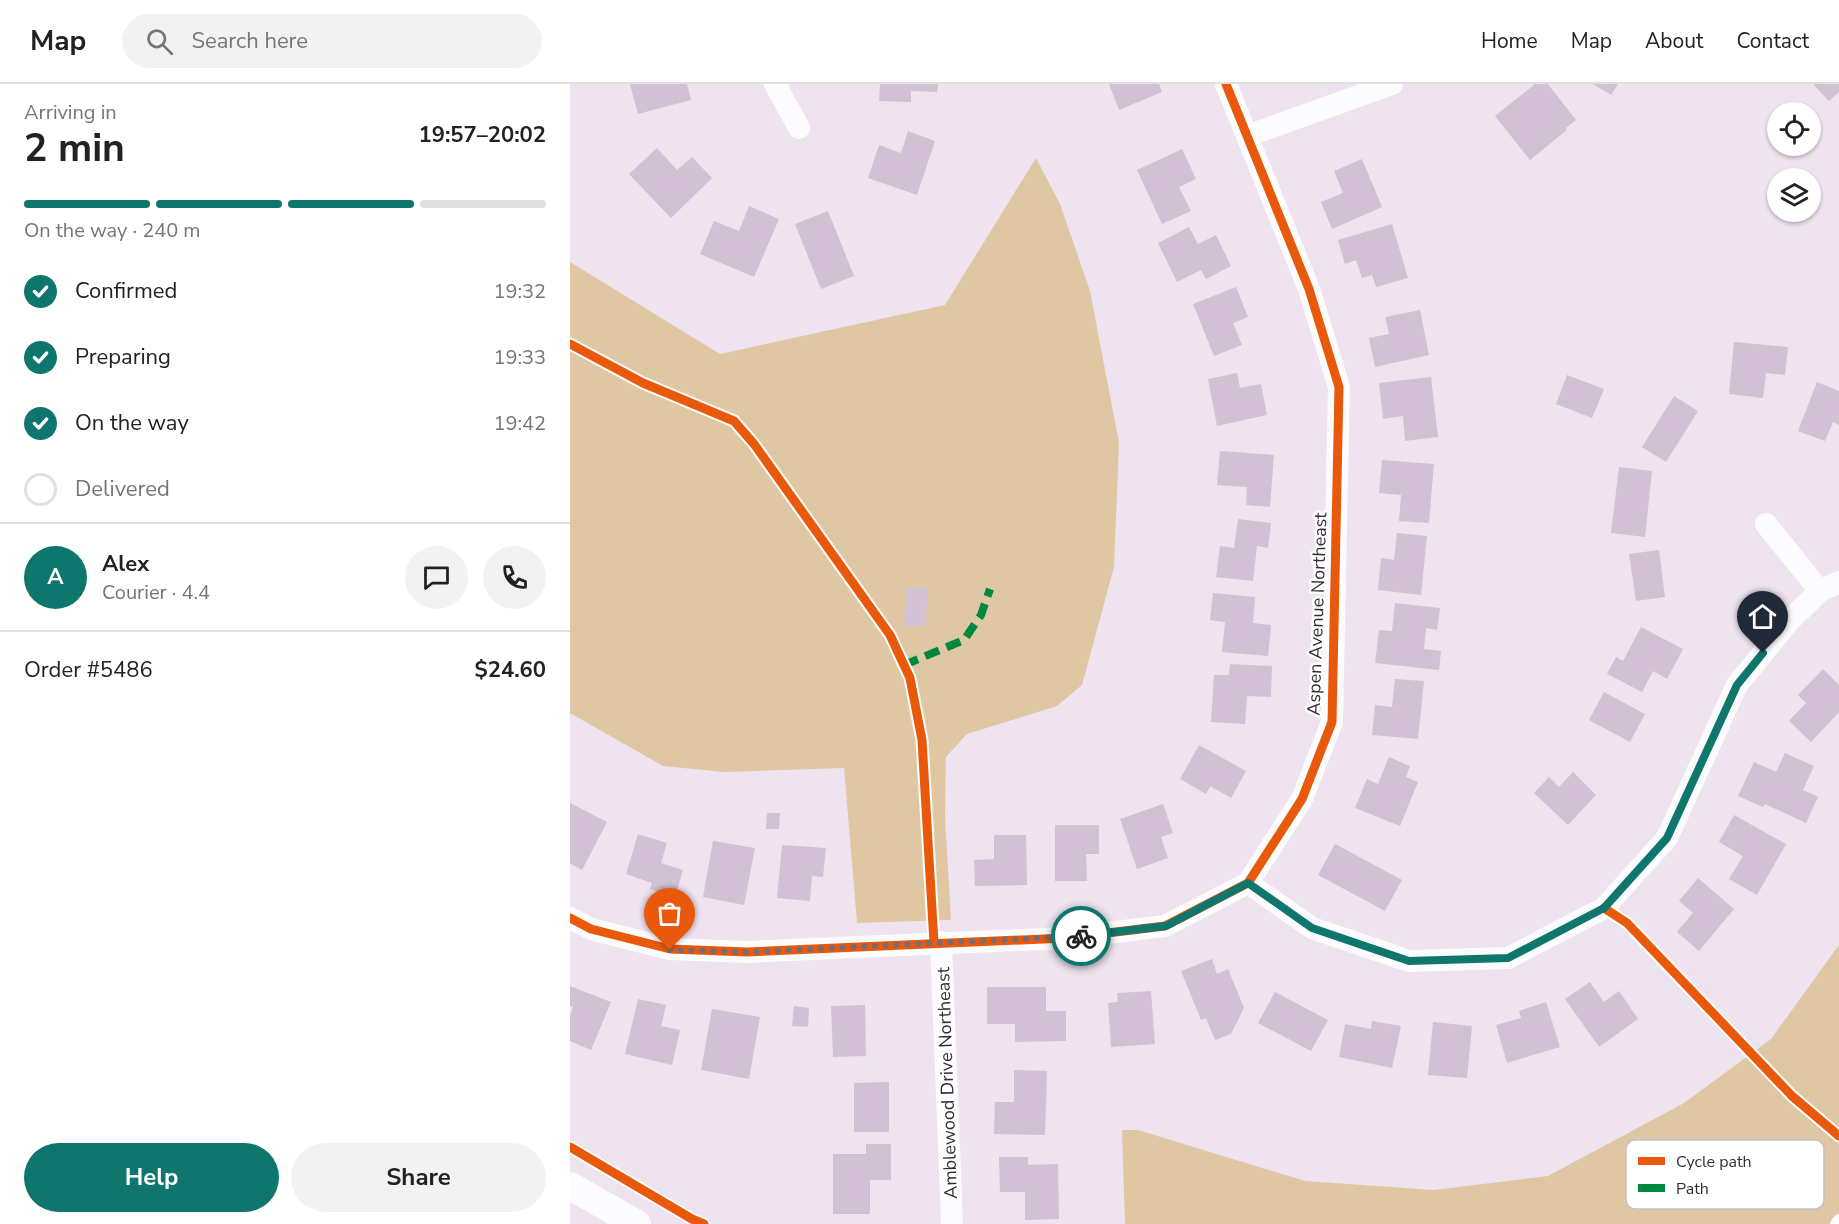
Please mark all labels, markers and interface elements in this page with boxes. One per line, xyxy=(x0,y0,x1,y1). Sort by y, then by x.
search box xyxy=(122,14,542,68)
text: Map xyxy=(30,22,86,60)
icon: search xyxy=(143,25,176,58)
text: Search here xyxy=(191,26,308,56)
text: Home xyxy=(1481,27,1538,55)
text: Map xyxy=(1571,27,1612,55)
text: About xyxy=(1645,27,1703,55)
text: Contact xyxy=(1736,27,1809,55)
text: Arriving in xyxy=(24,99,117,126)
map controls xyxy=(1767,102,1821,222)
button: locate xyxy=(1767,102,1821,156)
text: 19:57–20:02 xyxy=(418,120,546,150)
text: 2 min xyxy=(24,122,125,175)
button: layers xyxy=(1767,168,1821,222)
text: On the way · 240 m xyxy=(24,217,200,244)
icon: check xyxy=(24,275,57,308)
text: Confirmed xyxy=(75,276,177,306)
text: 19:32 xyxy=(493,278,546,305)
icon: check xyxy=(24,341,57,374)
text: Preparing xyxy=(75,342,171,372)
text: 19:33 xyxy=(493,344,546,371)
icon: check xyxy=(24,407,57,440)
text: On the way xyxy=(75,408,189,438)
text: 19:42 xyxy=(493,410,546,437)
text: Delivered xyxy=(75,474,170,504)
street label: Aspen Avenue Northeast xyxy=(1301,511,1333,716)
button: chat xyxy=(405,546,468,609)
button: phone xyxy=(483,546,546,609)
text: Alex xyxy=(102,549,149,579)
text: A xyxy=(47,562,64,592)
text: Courier · 4.4 xyxy=(102,579,210,606)
pin xyxy=(1737,591,1788,653)
icon: home xyxy=(1746,600,1779,633)
text: Order #5486 xyxy=(24,655,153,685)
text: $24.60 xyxy=(475,655,546,685)
pin xyxy=(644,888,695,950)
icon: bag xyxy=(653,897,686,930)
courier xyxy=(1051,906,1111,966)
icon: bike xyxy=(1065,920,1098,953)
street label: Amblewood Drive Northeast xyxy=(931,966,963,1199)
legend xyxy=(1626,1140,1824,1209)
button: Help xyxy=(24,1143,279,1212)
button: Share xyxy=(291,1143,546,1212)
text: Cycle path xyxy=(1676,1151,1752,1173)
text: Path xyxy=(1676,1178,1709,1200)

